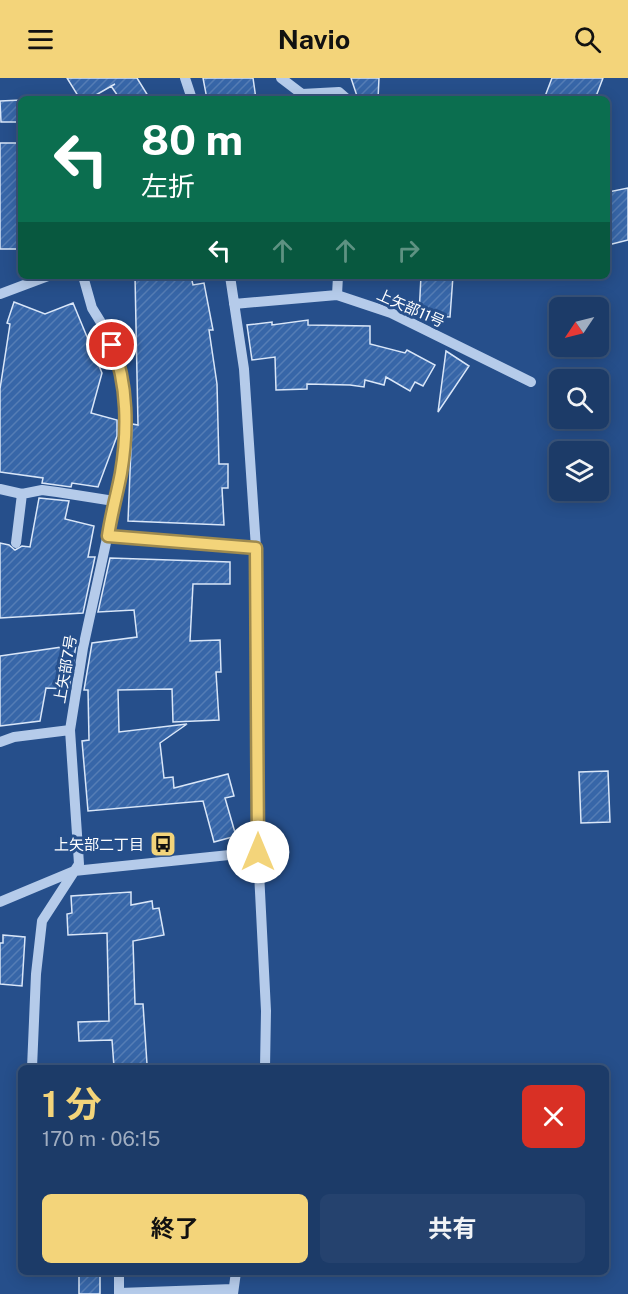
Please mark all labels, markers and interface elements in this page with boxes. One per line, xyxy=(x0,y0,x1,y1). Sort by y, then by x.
icon: menu xyxy=(24,23,57,56)
text: Navio xyxy=(278,23,350,55)
icon: search xyxy=(571,23,604,56)
text: 80 m xyxy=(141,115,243,164)
icon: left xyxy=(42,120,120,198)
text: 左折 xyxy=(141,170,195,202)
icon: left xyxy=(203,234,236,267)
icon: ahead xyxy=(266,234,299,267)
icon: ahead xyxy=(329,234,362,267)
icon: right xyxy=(392,234,425,267)
street label: 上矢部11号 xyxy=(375,286,447,330)
north arrow xyxy=(549,297,609,357)
map controls xyxy=(549,297,609,501)
pin xyxy=(86,319,137,370)
icon: arrive xyxy=(95,328,128,361)
button: search xyxy=(549,369,609,429)
button: layers xyxy=(549,441,609,501)
street label: 上矢部7号 xyxy=(51,634,79,704)
position arrow xyxy=(226,820,290,884)
bus stop icon: 上矢部二丁目 xyxy=(148,829,178,859)
place label: 上矢部二丁目 xyxy=(54,836,144,853)
text: 1 分 xyxy=(42,1083,102,1125)
button: close xyxy=(522,1085,585,1148)
text: 170 m · 06:15 xyxy=(42,1127,160,1151)
button: 終了 xyxy=(42,1194,308,1263)
button: 共有 xyxy=(320,1194,585,1263)

